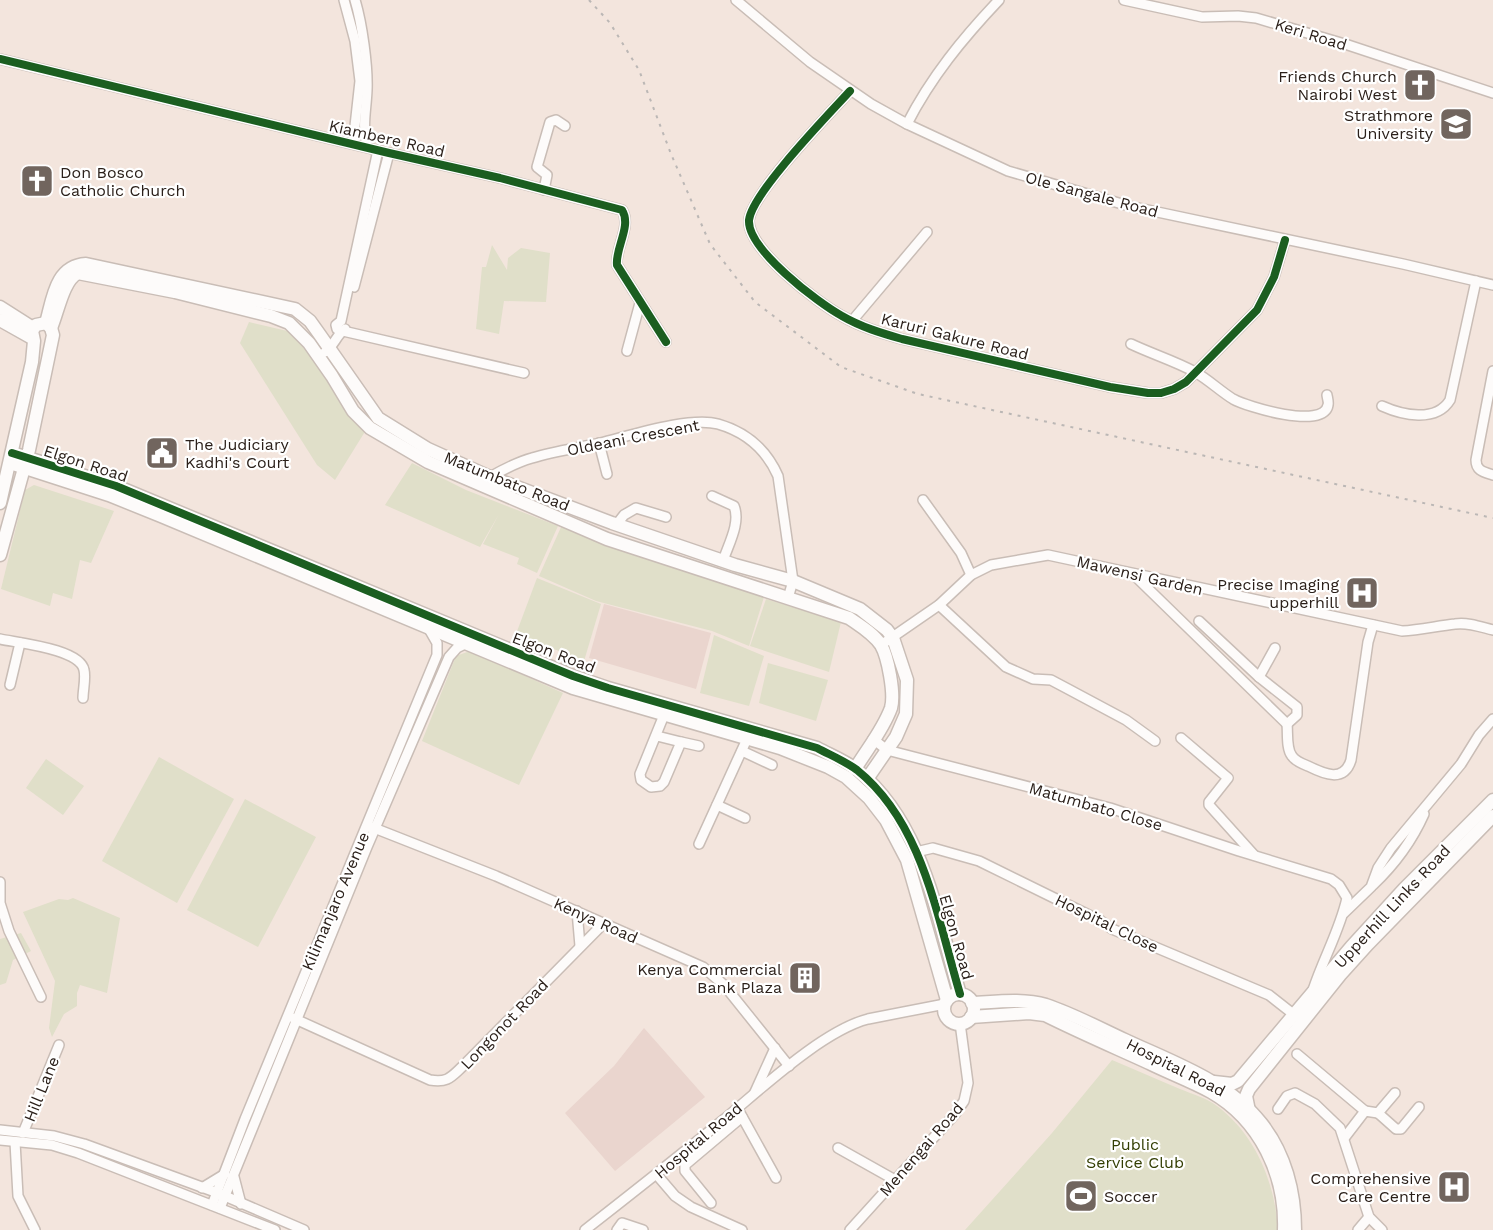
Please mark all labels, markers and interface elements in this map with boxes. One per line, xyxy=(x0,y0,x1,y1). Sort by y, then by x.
street label: Keri Road xyxy=(1273,15,1349,54)
place label: Friends Church Nairobi West xyxy=(1278,67,1397,104)
church icon: Friends Church Nairobi West xyxy=(1402,67,1438,103)
place label: Strathmore University xyxy=(1344,106,1434,143)
school or university icon: Strathmore University xyxy=(1438,106,1474,142)
street label: Kiambere Road xyxy=(327,116,447,161)
church icon: Don Bosco Catholic Church xyxy=(19,163,55,199)
place label: Don Bosco Catholic Church xyxy=(60,163,185,200)
street label: Ole Sangale Road xyxy=(1023,168,1160,221)
street label: Karuri Gakure Road xyxy=(879,309,1031,364)
street label: Oldeani Crescent xyxy=(565,415,701,460)
public building icon: The Judiciary Kadhi's Court xyxy=(144,435,180,471)
place label: The Judiciary Kadhi's Court xyxy=(185,435,289,472)
street label: Elgon Road xyxy=(41,441,130,486)
street label: Matumbato Road xyxy=(441,448,572,515)
street label: Mawensi Garden xyxy=(1075,552,1205,599)
place label: Precise Imaging upperhill xyxy=(1217,575,1339,612)
hospital icon: Precise Imaging upperhill xyxy=(1344,575,1380,611)
street label: Elgon Road xyxy=(510,628,598,677)
street label: Matumbato Close xyxy=(1027,778,1165,835)
street label: Kilimanjaro Avenue xyxy=(298,829,373,973)
street label: Upperhill Links Road xyxy=(1330,841,1454,972)
street label: Hospital Close xyxy=(1052,890,1162,957)
street label: Elgon Road xyxy=(935,892,978,982)
street label: Kenya Road xyxy=(551,893,641,947)
place label: Kenya Commercial Bank Plaza xyxy=(637,960,782,997)
building icon: Kenya Commercial Bank Plaza xyxy=(787,960,823,996)
street label: Longonot Road xyxy=(457,975,552,1073)
street label: Hospital Road xyxy=(1123,1034,1228,1101)
street label: Hill Lane xyxy=(20,1054,63,1124)
street label: Hospital Road xyxy=(651,1098,746,1183)
street label: Menengai Road xyxy=(875,1099,967,1200)
park label: Public Service Club xyxy=(1086,1135,1184,1172)
place label: Comprehensive Care Centre xyxy=(1310,1169,1431,1206)
hospital icon: Comprehensive Care Centre xyxy=(1436,1169,1472,1205)
sports icon: Soccer xyxy=(1063,1178,1099,1214)
place label: Soccer xyxy=(1104,1187,1158,1206)

